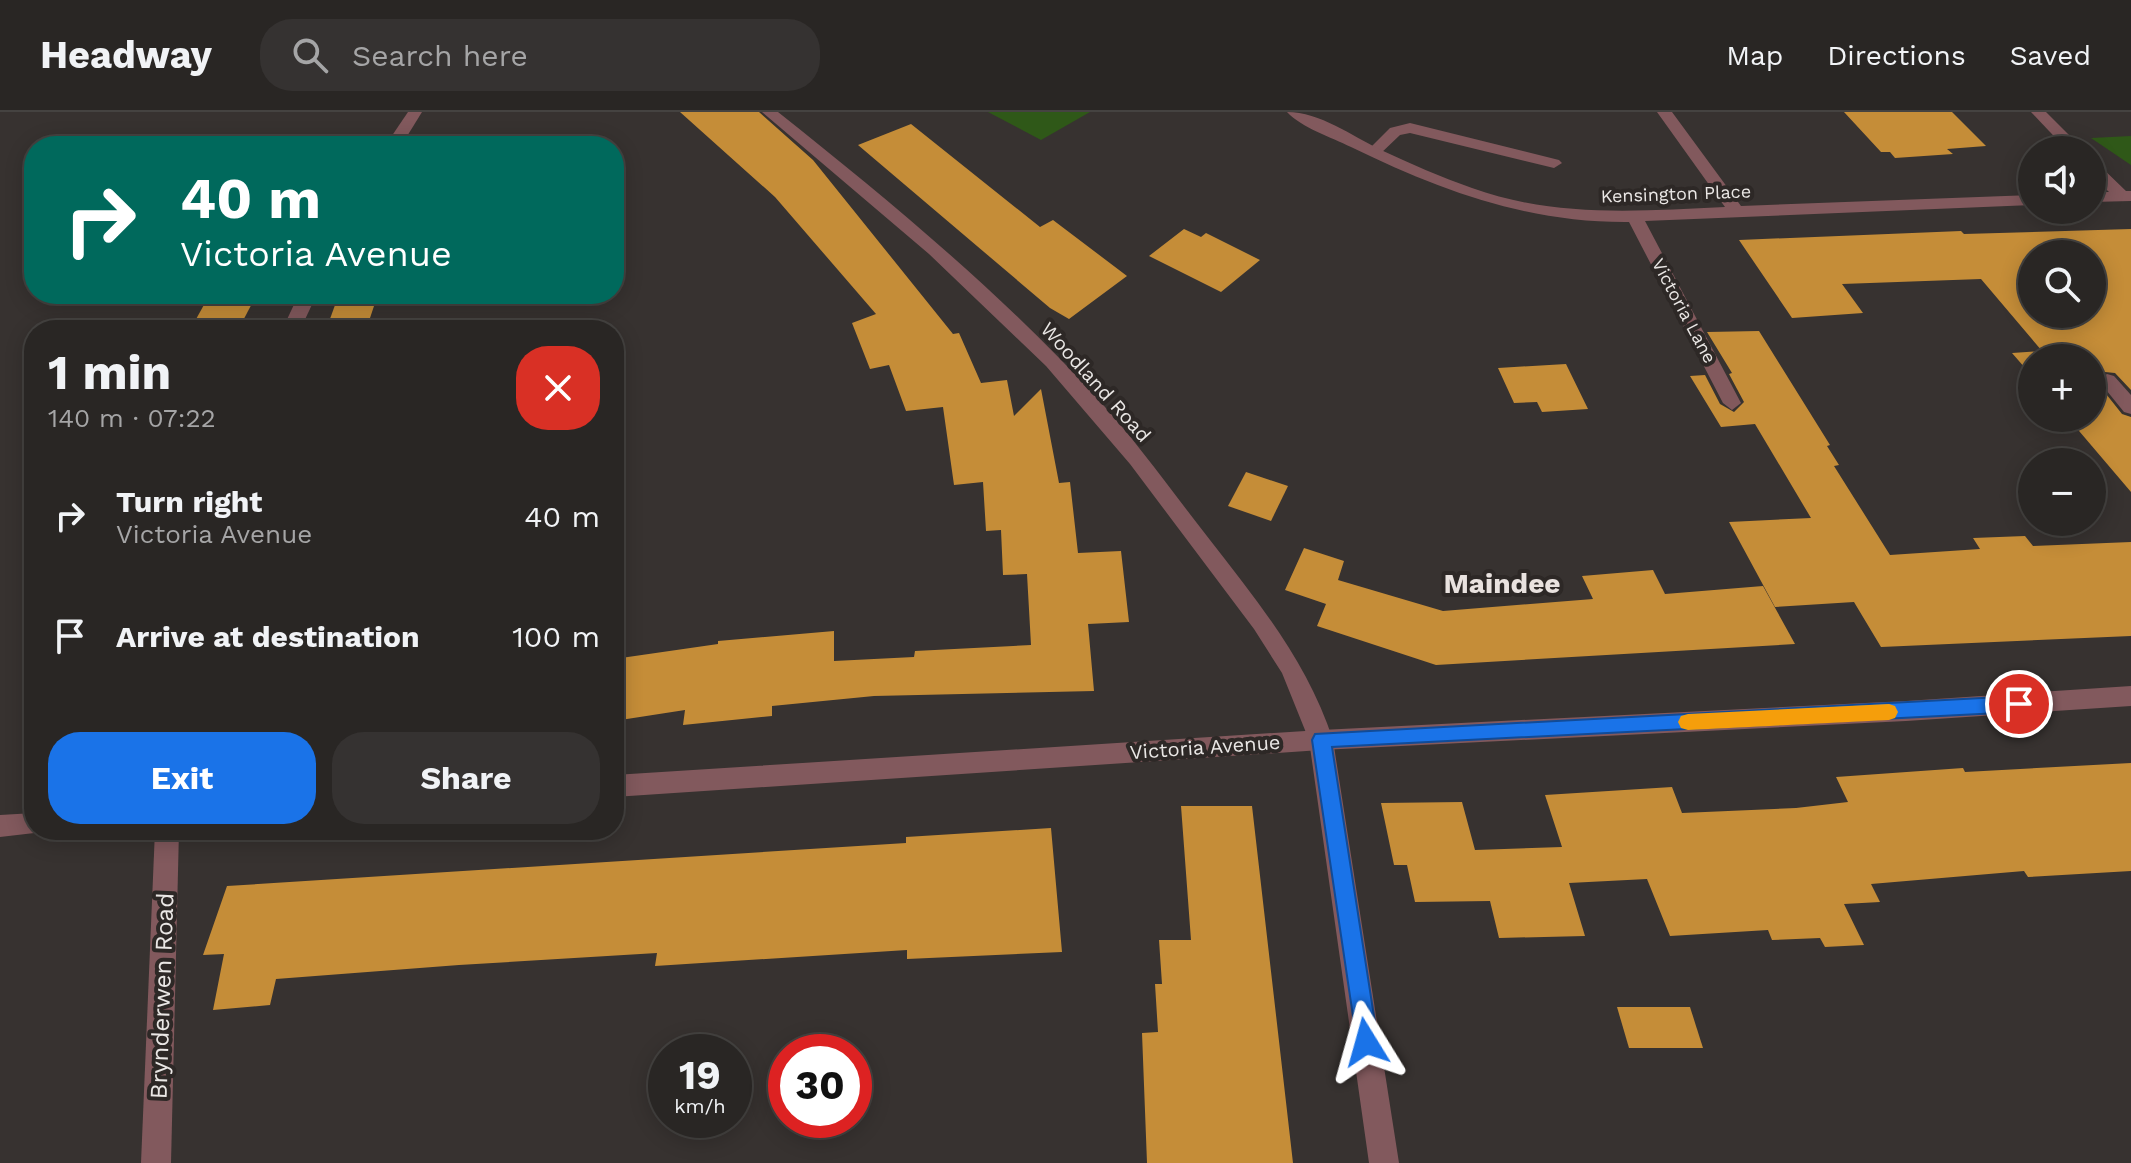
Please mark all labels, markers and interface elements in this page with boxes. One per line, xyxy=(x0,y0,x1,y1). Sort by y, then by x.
search box xyxy=(260,19,820,91)
text: Headway xyxy=(40,33,212,77)
icon: search xyxy=(288,33,332,77)
text: Search here xyxy=(352,38,528,73)
text: Map xyxy=(1726,39,1783,72)
text: Directions xyxy=(1827,39,1966,72)
text: Saved xyxy=(2010,39,2091,72)
map controls xyxy=(2018,136,2106,536)
button: sound xyxy=(2018,136,2106,224)
text: 40 m xyxy=(180,166,321,232)
icon: right xyxy=(48,168,152,272)
street label: Kensington Place xyxy=(1600,180,1751,207)
text: Victoria Avenue xyxy=(180,233,452,275)
button: search xyxy=(2018,240,2106,328)
street label: Victoria Lane xyxy=(1648,255,1721,367)
street label: Woodland Road xyxy=(1036,317,1156,447)
text: 1 min xyxy=(48,344,171,401)
button: + xyxy=(2018,344,2106,432)
button: close xyxy=(516,346,600,430)
text: 140 m · 07:22 xyxy=(48,403,216,433)
button: − xyxy=(2018,448,2106,536)
text: Turn right xyxy=(116,484,262,519)
icon: right xyxy=(48,494,92,538)
text: 40 m xyxy=(524,499,600,534)
text: Victoria Avenue xyxy=(116,519,312,549)
district label: Maindee xyxy=(1443,567,1561,600)
icon: arrive xyxy=(48,614,92,658)
text: Arrive at destination xyxy=(116,619,420,654)
text: 100 m xyxy=(512,619,600,654)
pin xyxy=(1985,670,2053,738)
icon: arrive xyxy=(1997,682,2041,726)
street label: Victoria Avenue xyxy=(1129,730,1281,764)
button: Exit xyxy=(48,732,316,824)
button: Share xyxy=(332,732,600,824)
street label: Brynderwen Road xyxy=(144,892,180,1100)
position arrow xyxy=(1324,1000,1408,1084)
speed limit sign: 30 xyxy=(768,1034,872,1138)
text: 19 xyxy=(679,1052,721,1099)
text: km/h xyxy=(674,1094,726,1118)

